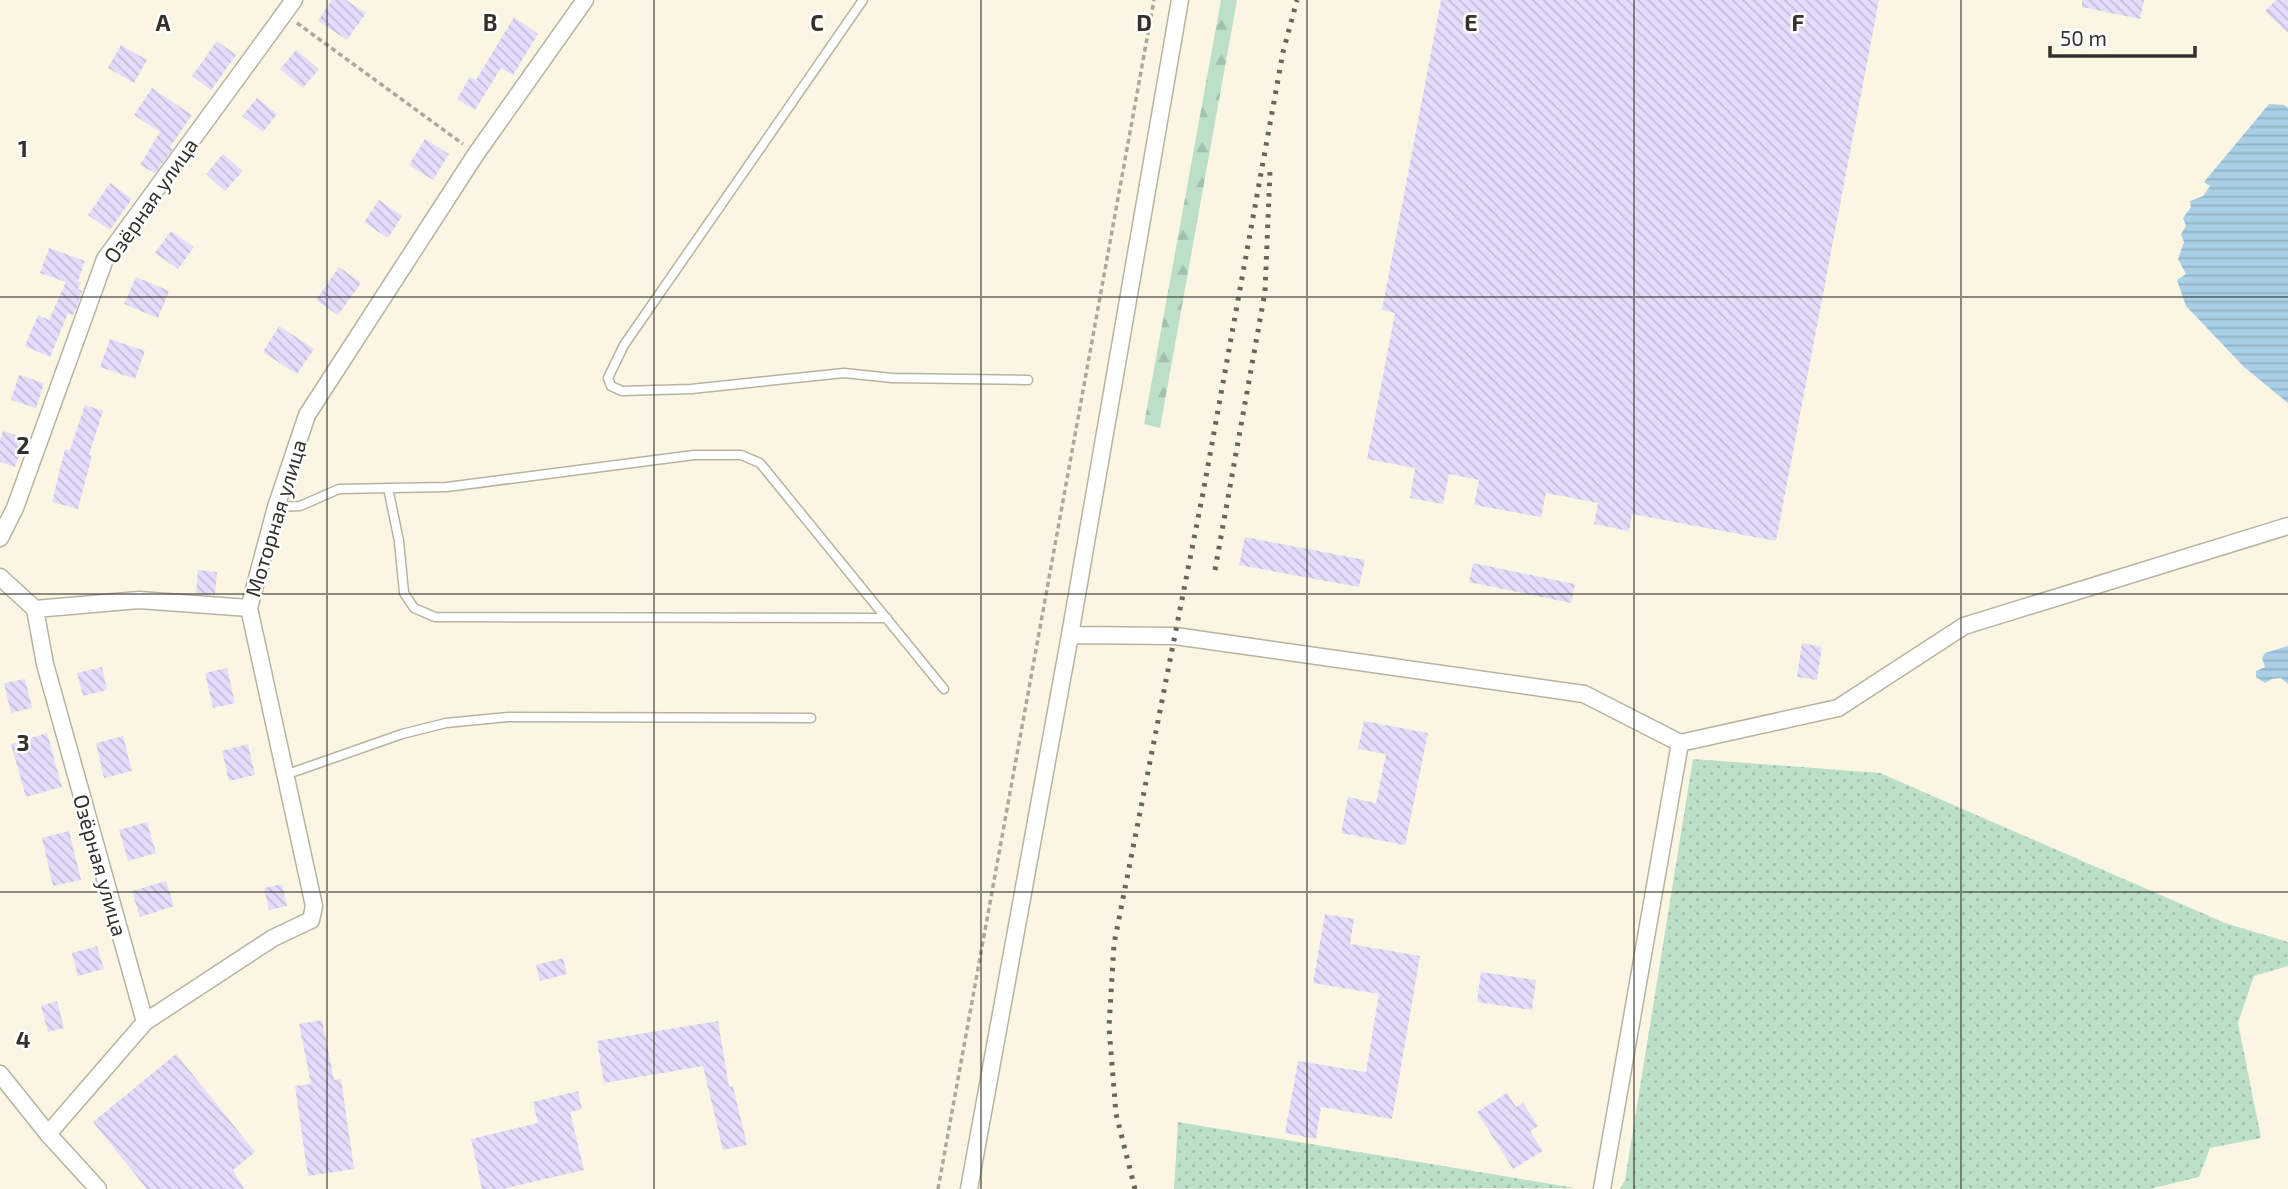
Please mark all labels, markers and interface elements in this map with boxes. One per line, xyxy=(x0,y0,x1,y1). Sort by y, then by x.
text: A xyxy=(155,8,171,36)
text: B xyxy=(483,8,497,36)
text: C xyxy=(810,8,824,36)
text: D xyxy=(1136,8,1152,36)
text: E xyxy=(1464,8,1478,36)
text: F xyxy=(1792,8,1805,36)
scale bar xyxy=(2050,14,2195,58)
text: 50 m xyxy=(2060,25,2107,50)
street label: Озёрная улица xyxy=(98,133,203,268)
text: 1 xyxy=(18,134,28,162)
text: 2 xyxy=(16,431,30,459)
street label: Моторная улица xyxy=(239,436,312,600)
text: 3 xyxy=(16,728,30,756)
street label: Озёрная улица xyxy=(68,791,133,939)
text: 4 xyxy=(16,1025,30,1053)

